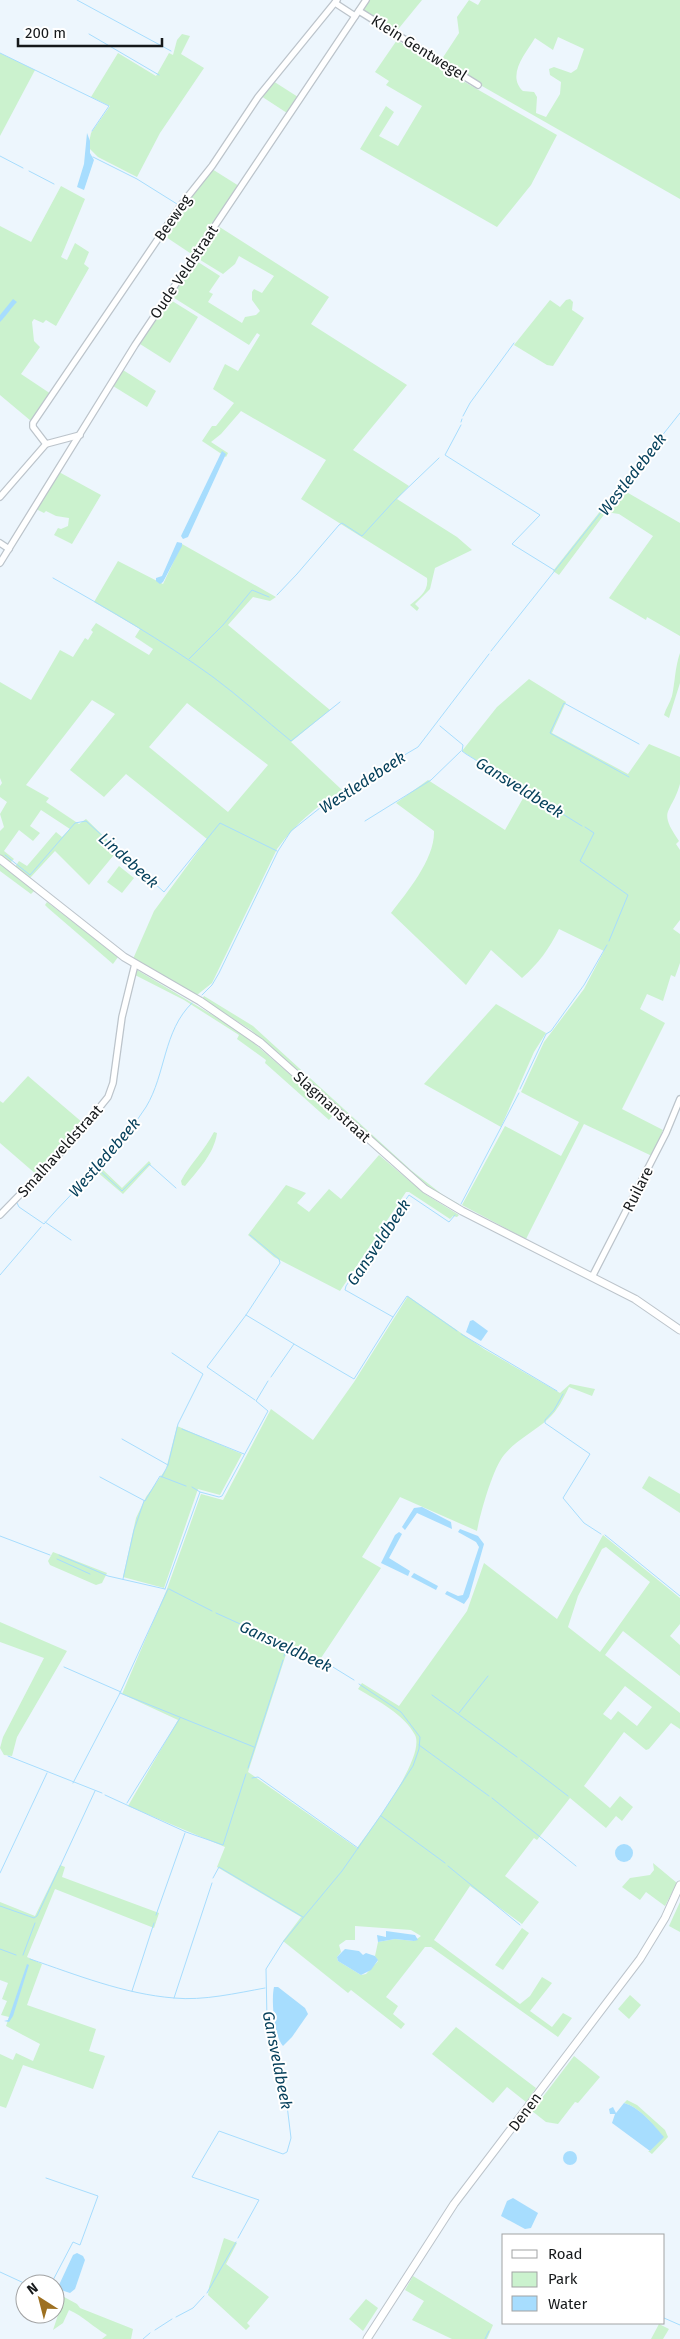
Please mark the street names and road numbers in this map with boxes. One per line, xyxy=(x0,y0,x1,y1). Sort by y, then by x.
street label: Klein Gentwegel xyxy=(368,11,471,85)
street label: Beeweg xyxy=(151,191,195,245)
street label: Oude Veldstraat xyxy=(146,221,222,322)
street label: Slagmanstraat xyxy=(290,1068,375,1147)
street label: Smalhaveldstraat xyxy=(14,1101,107,1201)
street label: Ruilare xyxy=(619,1164,657,1214)
street label: Denen xyxy=(505,2089,545,2135)

